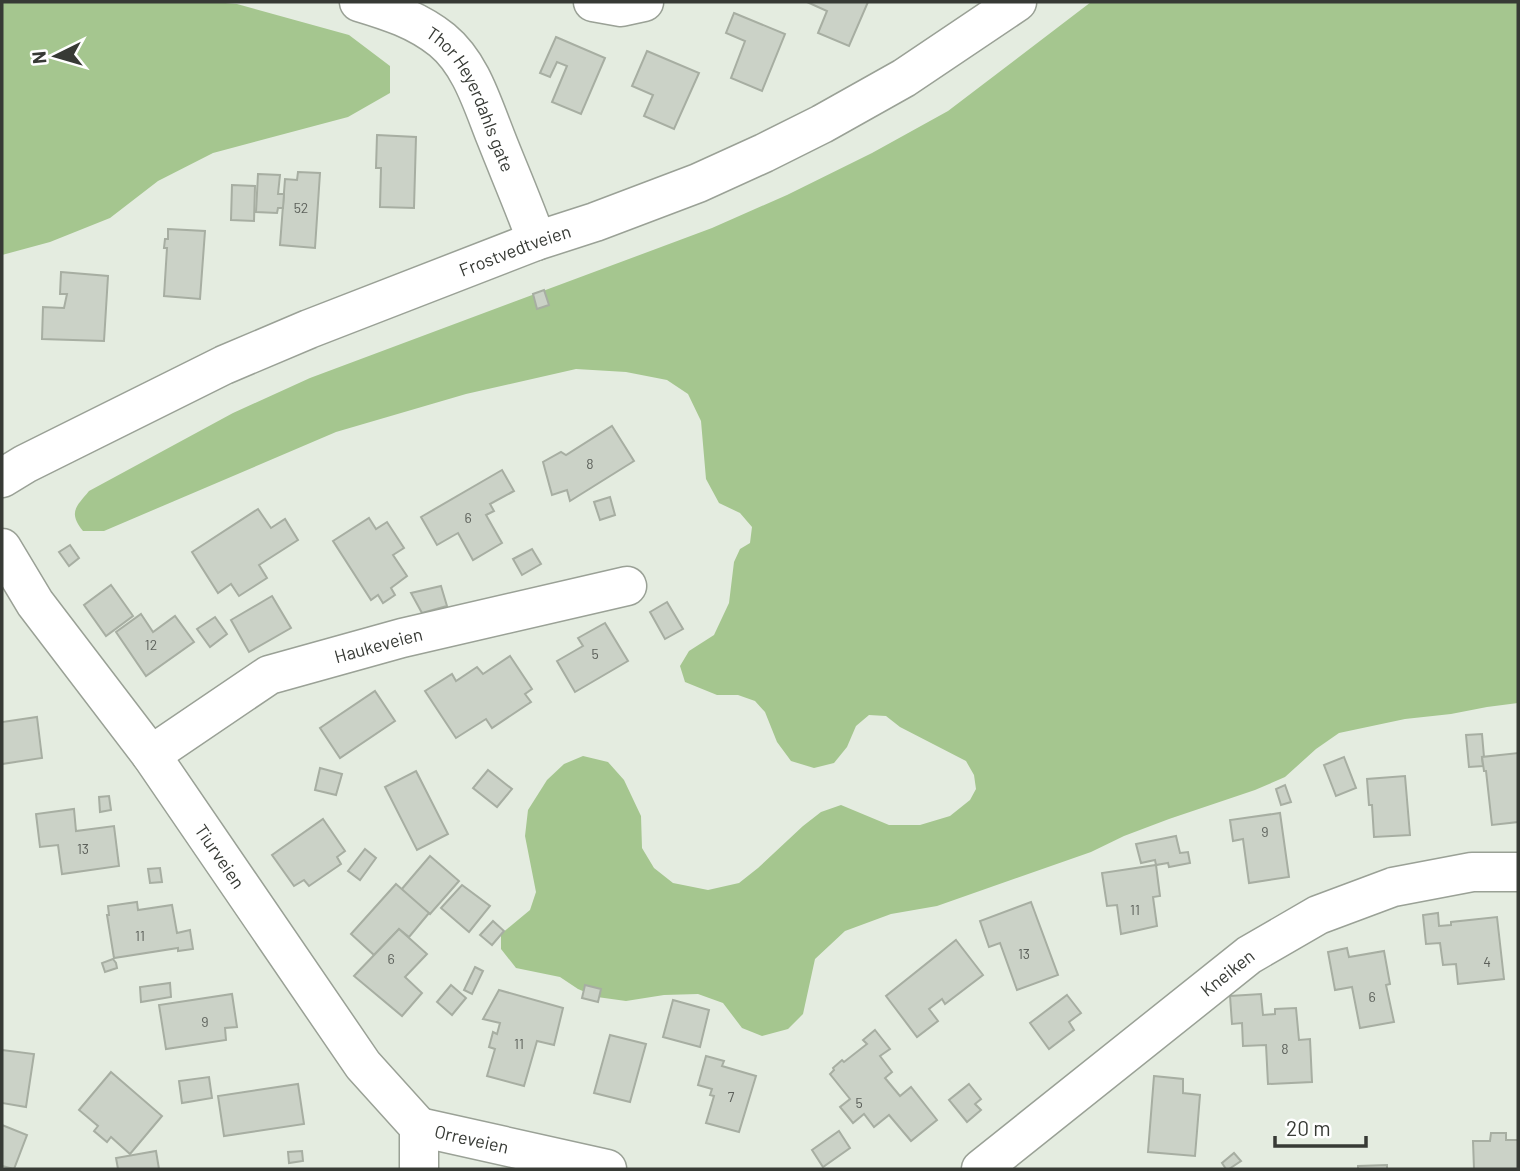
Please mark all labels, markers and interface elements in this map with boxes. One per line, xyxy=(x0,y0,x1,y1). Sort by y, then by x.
north arrow xyxy=(21,21,91,91)
street label: Thor Heyerdahls gate xyxy=(423,21,519,175)
text: N xyxy=(27,50,51,65)
house number: 52 xyxy=(294,199,308,216)
street label: Frostvedtveien xyxy=(456,220,573,281)
house number: 8 xyxy=(586,455,594,472)
house number: 6 xyxy=(464,509,472,526)
street label: Haukeveien xyxy=(332,623,425,667)
house number: 12 xyxy=(145,636,157,653)
house number: 5 xyxy=(591,645,599,662)
street label: Tiurveien xyxy=(191,820,250,893)
house number: 9 xyxy=(1261,823,1269,840)
house number: 13 xyxy=(77,840,89,857)
house number: 11 xyxy=(1130,901,1140,918)
house number: 11 xyxy=(135,927,145,944)
street label: Kneiken xyxy=(1196,944,1259,1001)
house number: 13 xyxy=(1018,945,1030,962)
house number: 6 xyxy=(387,950,395,967)
house number: 4 xyxy=(1483,953,1491,970)
house number: 6 xyxy=(1368,988,1376,1005)
house number: 9 xyxy=(201,1013,209,1030)
house number: 11 xyxy=(514,1035,524,1052)
house number: 8 xyxy=(1281,1040,1289,1057)
house number: 7 xyxy=(728,1088,735,1105)
house number: 5 xyxy=(855,1094,863,1111)
scale bar xyxy=(1275,1104,1366,1148)
text: 20 m xyxy=(1286,1115,1331,1140)
street label: Orreveien xyxy=(433,1120,511,1158)

